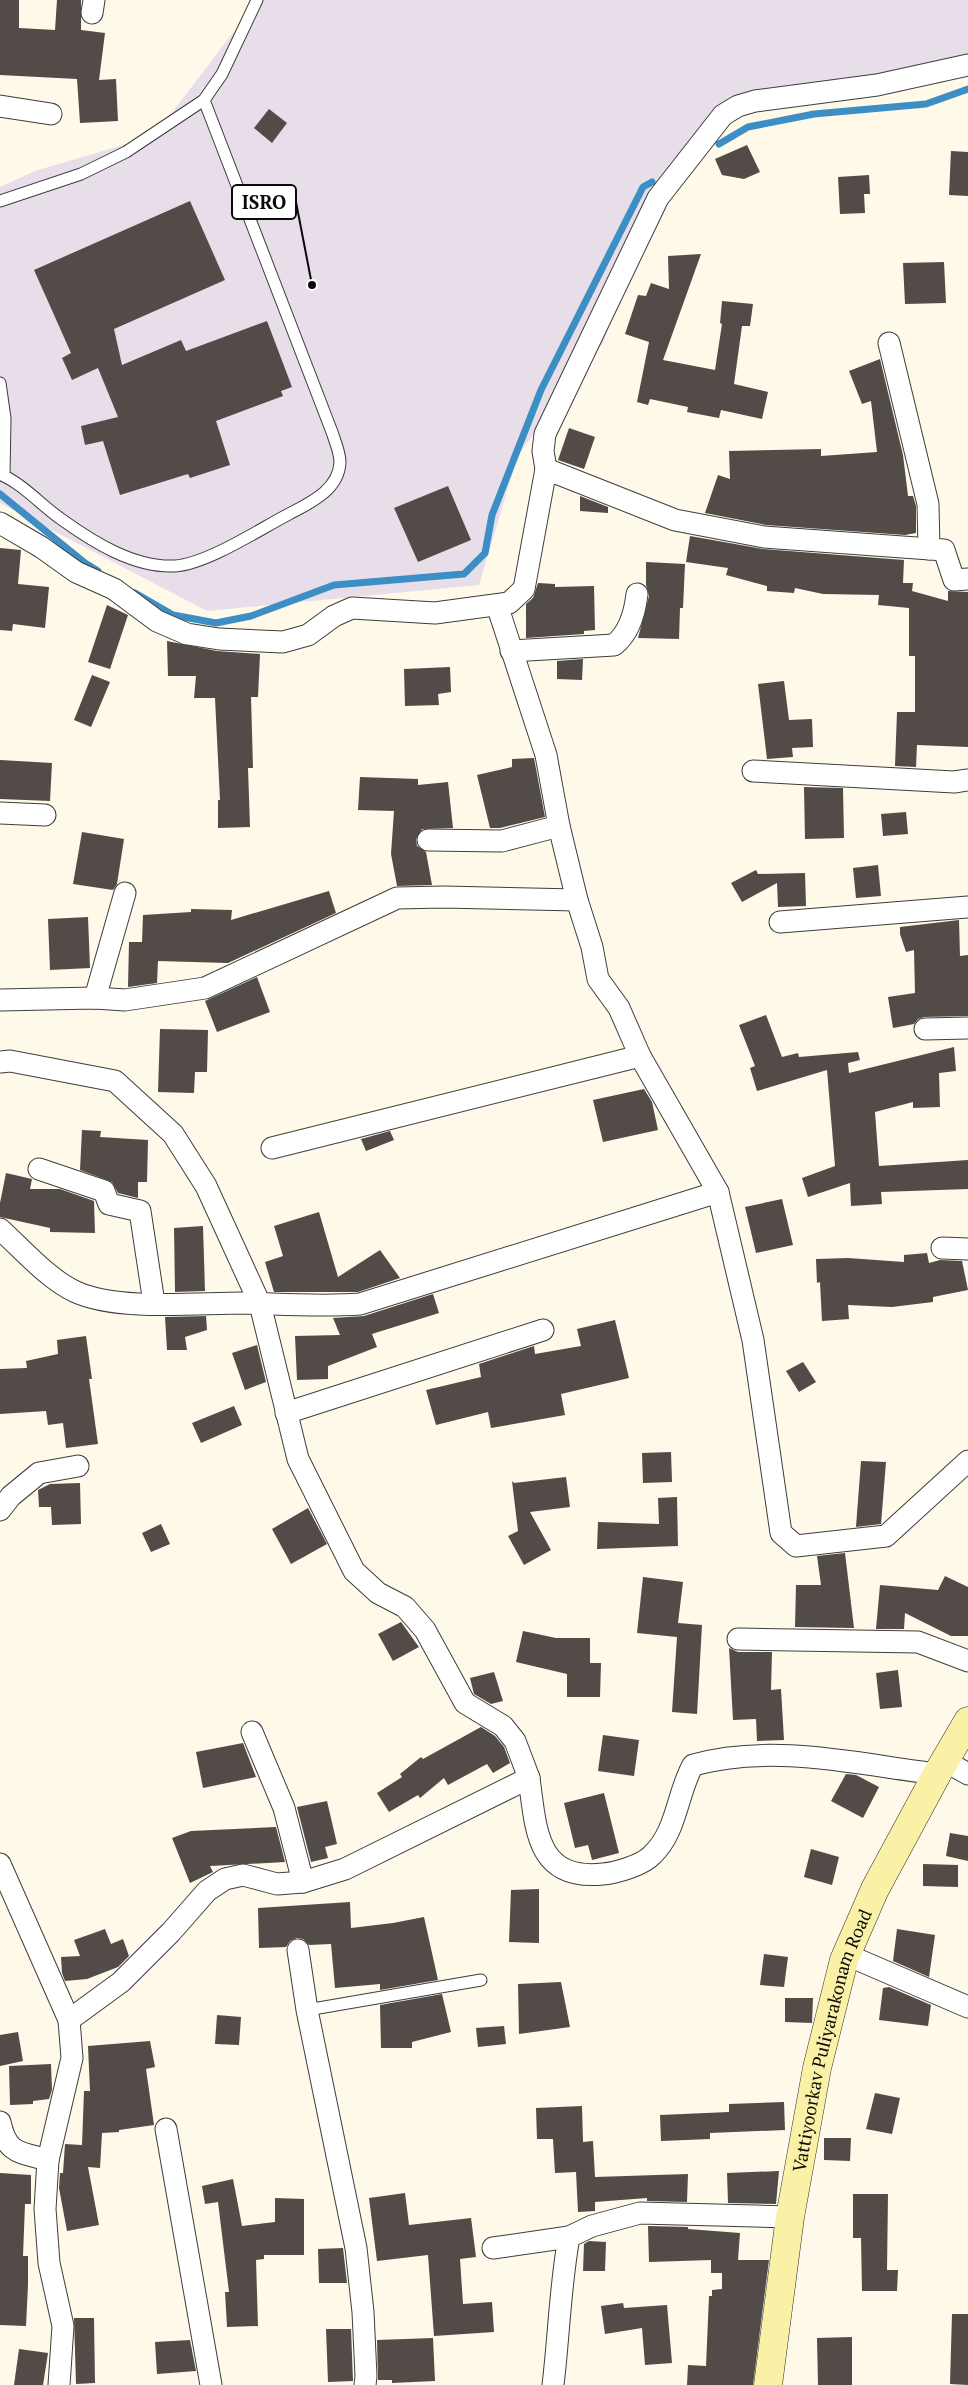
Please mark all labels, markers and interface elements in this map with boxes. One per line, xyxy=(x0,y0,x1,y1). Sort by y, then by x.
callout: ISRO xyxy=(232,185,296,219)
text: ISRO xyxy=(242,189,286,214)
street label: Vattiyoorkav Puliyarakonam Road xyxy=(786,1905,877,2174)

